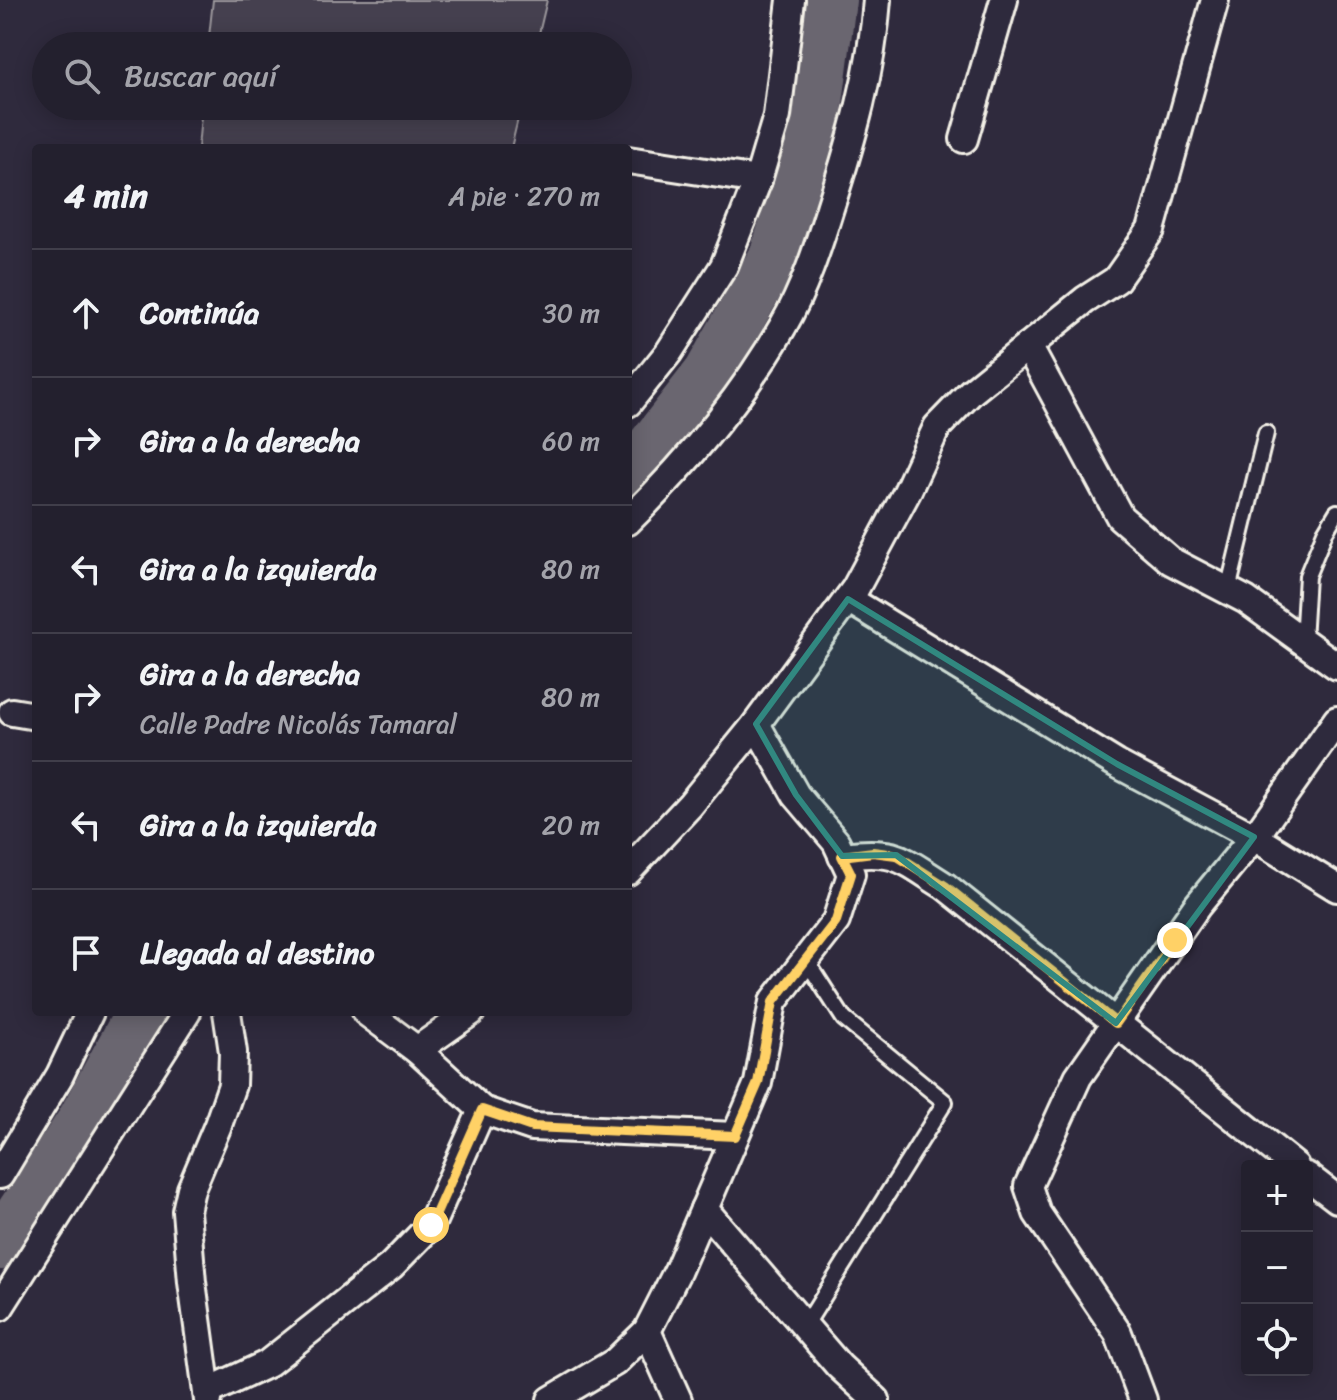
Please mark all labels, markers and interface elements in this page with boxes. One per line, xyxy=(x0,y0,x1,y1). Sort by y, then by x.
search box xyxy=(32,32,632,120)
text: Buscar aquí xyxy=(124,49,277,103)
icon: search xyxy=(60,54,104,98)
text: 4 min xyxy=(64,166,148,226)
text: A pie · 270 m xyxy=(448,173,600,219)
text: Continúa xyxy=(140,286,259,340)
text: 30 m xyxy=(543,290,600,336)
icon: ahead xyxy=(64,291,108,335)
text: Gira a la derecha xyxy=(140,414,360,468)
text: 60 m xyxy=(542,418,600,464)
icon: right xyxy=(64,419,108,463)
text: Gira a la izquierda xyxy=(140,542,377,596)
text: 80 m xyxy=(541,546,600,592)
icon: left xyxy=(64,547,108,591)
text: Gira a la derecha xyxy=(140,647,360,701)
text: 80 m xyxy=(541,674,600,720)
icon: right xyxy=(64,675,108,719)
text: Calle Padre Nicolás Tamaral xyxy=(140,701,457,747)
text: Gira a la izquierda xyxy=(140,798,377,852)
text: 20 m xyxy=(542,802,600,848)
icon: left xyxy=(64,803,108,847)
route end xyxy=(1157,922,1193,958)
text: Llegada al destino xyxy=(140,926,374,980)
icon: arrive xyxy=(64,931,108,975)
map controls xyxy=(1241,1160,1313,1376)
button: + xyxy=(1241,1160,1313,1232)
route start xyxy=(413,1207,449,1243)
button: − xyxy=(1241,1232,1313,1304)
button: locate xyxy=(1241,1304,1313,1376)

